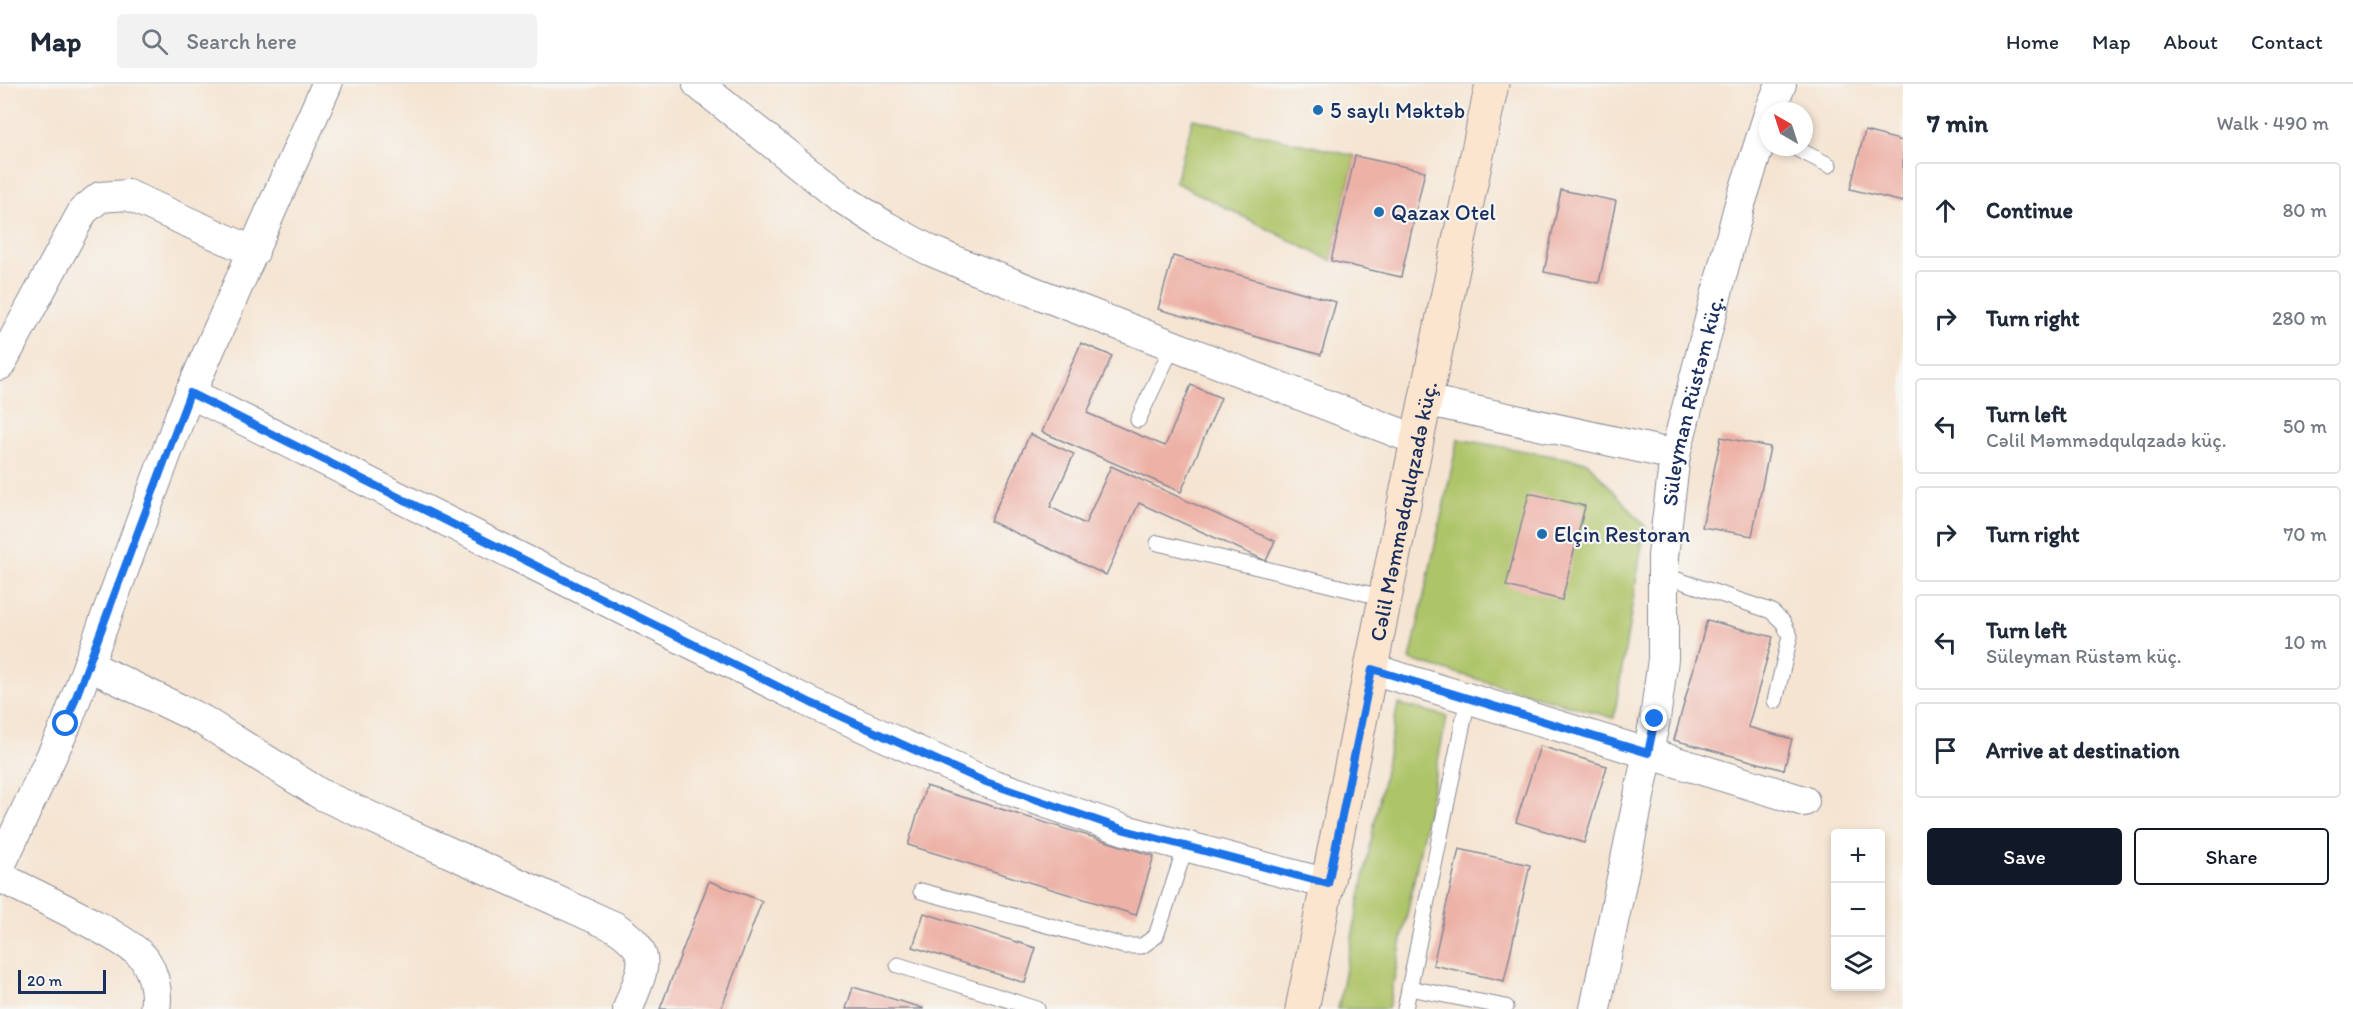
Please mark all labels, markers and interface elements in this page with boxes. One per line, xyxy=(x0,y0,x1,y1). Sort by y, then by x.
search box xyxy=(117,14,537,68)
text: Map xyxy=(30,24,81,58)
icon: search xyxy=(138,25,171,58)
text: Search here xyxy=(186,28,297,55)
text: Home xyxy=(2006,29,2059,54)
text: Map xyxy=(2092,29,2131,54)
text: About xyxy=(2164,29,2218,54)
text: Contact xyxy=(2251,29,2323,54)
place label: 5 saylı Məktəb xyxy=(1330,97,1465,124)
north arrow xyxy=(1759,102,1813,156)
marker: 5 saylı Məktəb xyxy=(1311,103,1325,117)
text: 7 min xyxy=(1927,107,1988,139)
text: Walk · 490 m xyxy=(2216,111,2329,135)
icon: ahead xyxy=(1929,194,1962,227)
text: Continue xyxy=(1986,197,2073,224)
text: 80 m xyxy=(2282,198,2327,222)
place label: Qazax Otel xyxy=(1391,199,1496,226)
marker: Qazax Otel xyxy=(1372,205,1386,219)
street label: Süleyman Rüstəm küç. xyxy=(1656,293,1730,507)
icon: right xyxy=(1929,302,1962,335)
text: Turn right xyxy=(1986,305,2080,332)
text: 280 m xyxy=(2272,306,2327,330)
street label: Cəlil Məmmədqulqzadə küç. xyxy=(1364,379,1443,644)
text: Turn left xyxy=(1986,401,2067,428)
icon: left xyxy=(1929,410,1962,443)
text: 50 m xyxy=(2283,414,2327,438)
text: Cəlil Məmmədqulqzadə küç. xyxy=(1986,428,2227,452)
icon: right xyxy=(1929,518,1962,551)
place label: Elçin Restoran xyxy=(1554,521,1691,548)
text: Turn right xyxy=(1986,521,2080,548)
text: 70 m xyxy=(2283,522,2327,546)
marker: Elçin Restoran xyxy=(1535,527,1549,541)
text: Turn left xyxy=(1986,617,2067,644)
icon: left xyxy=(1929,626,1962,659)
text: 10 m xyxy=(2284,630,2327,654)
text: Süleyman Rüstəm küç. xyxy=(1986,644,2182,668)
route end xyxy=(1641,705,1667,731)
route start xyxy=(52,710,78,736)
icon: arrive xyxy=(1929,734,1962,767)
text: Arrive at destination xyxy=(1986,737,2180,764)
button: Save xyxy=(1927,828,2122,885)
button: Share xyxy=(2134,828,2329,885)
map controls xyxy=(1831,829,1885,991)
button: + xyxy=(1831,829,1885,883)
button: − xyxy=(1831,883,1885,937)
button: layers xyxy=(1831,937,1885,991)
scale bar xyxy=(18,967,106,994)
text: 20 m xyxy=(27,971,62,990)

